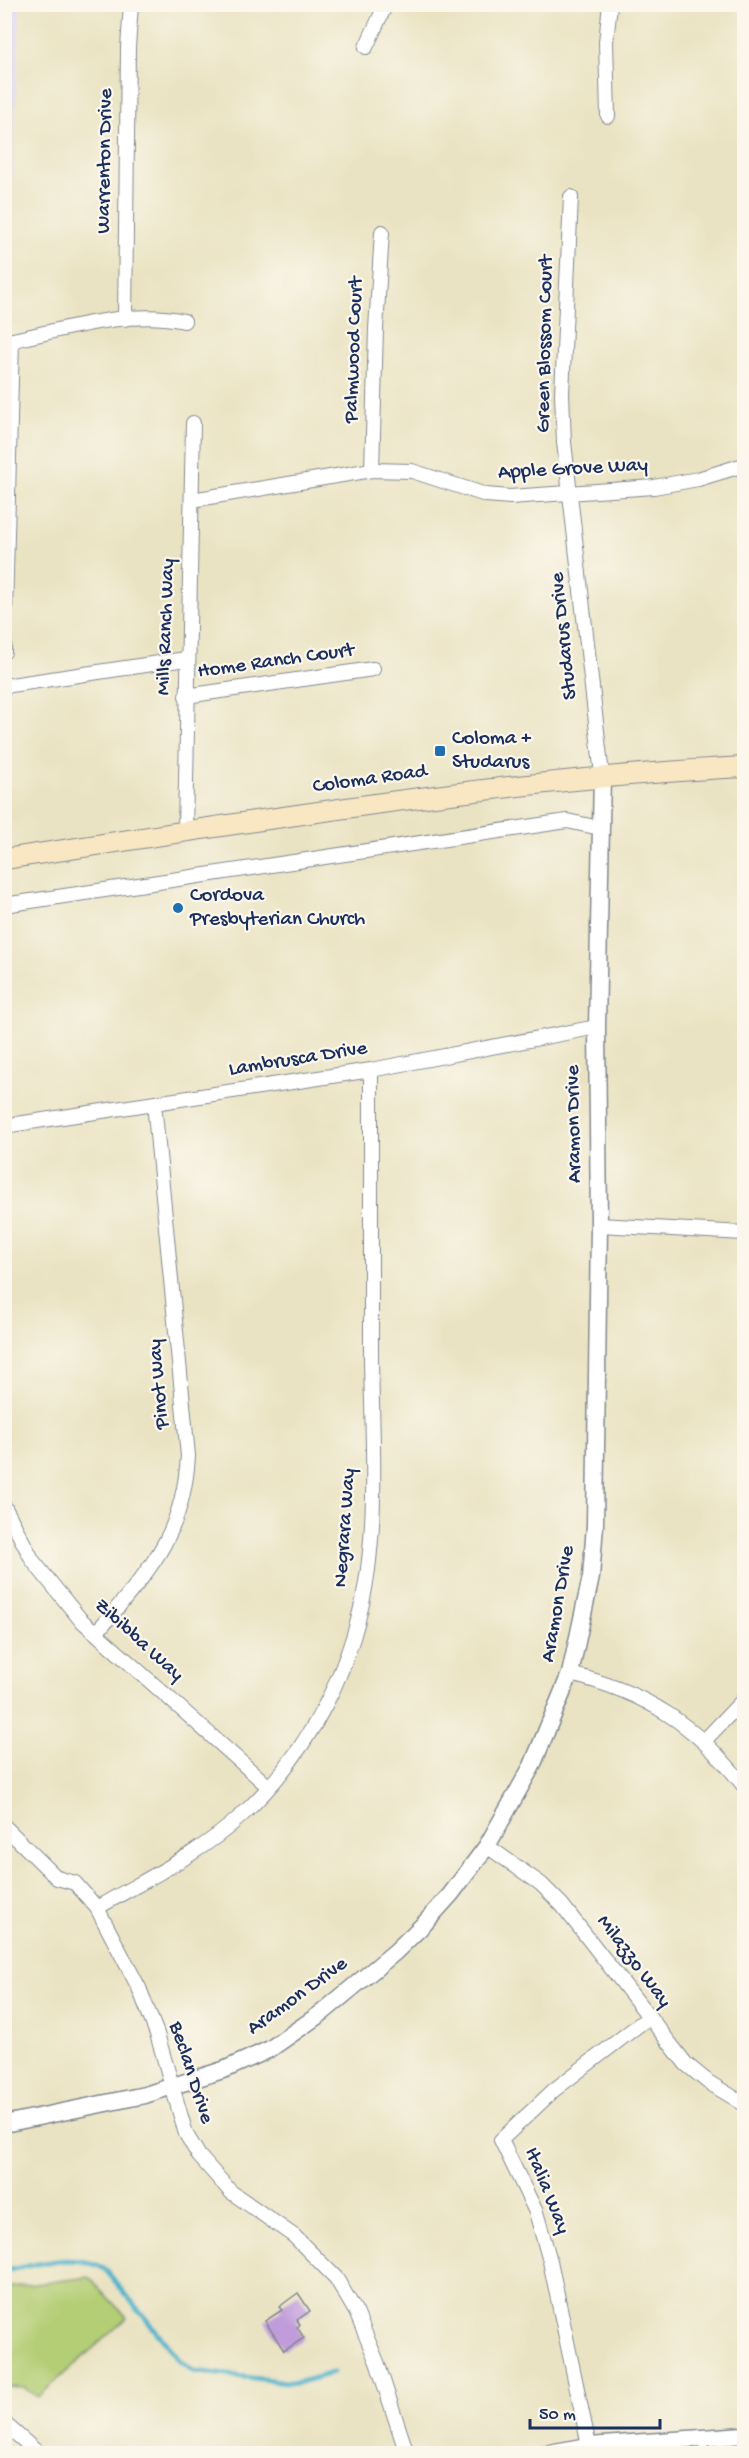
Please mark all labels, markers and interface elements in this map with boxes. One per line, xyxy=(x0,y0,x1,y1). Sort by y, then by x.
street label: Warrenton Drive xyxy=(92,87,120,234)
street label: Green Blossom Court xyxy=(532,252,560,433)
street label: Palmwood Court xyxy=(340,274,370,425)
street label: Apple Grove Way xyxy=(497,454,649,486)
street label: Mills Ranch Way xyxy=(152,558,182,696)
street label: Studarus Drive xyxy=(546,570,584,701)
street label: Home Ranch Court xyxy=(196,638,358,685)
place label: Coloma + Studarus xyxy=(452,727,532,776)
marker: Coloma + Studarus xyxy=(433,744,447,758)
street label: Coloma Road xyxy=(311,759,430,800)
place label: Cordova Presbyterian Church xyxy=(189,884,365,933)
marker: Cordova Presbyterian Church xyxy=(171,901,185,915)
street label: Lambrusca Drive xyxy=(227,1037,370,1083)
street label: Aramon Drive xyxy=(561,1064,589,1183)
street label: Pinot Way xyxy=(144,1338,176,1431)
street label: Negrara Way xyxy=(329,1468,363,1588)
street label: Aramon Drive xyxy=(536,1543,582,1664)
street label: Zibibba Way xyxy=(88,1594,188,1688)
street label: Milazzo Way xyxy=(590,1911,676,2013)
street label: Aramon Drive xyxy=(243,1952,354,2042)
street label: Beclan Drive xyxy=(161,2018,219,2128)
street label: Italia Way xyxy=(517,2144,575,2238)
scale bar xyxy=(530,2392,660,2430)
text: 50 m xyxy=(539,2405,576,2426)

